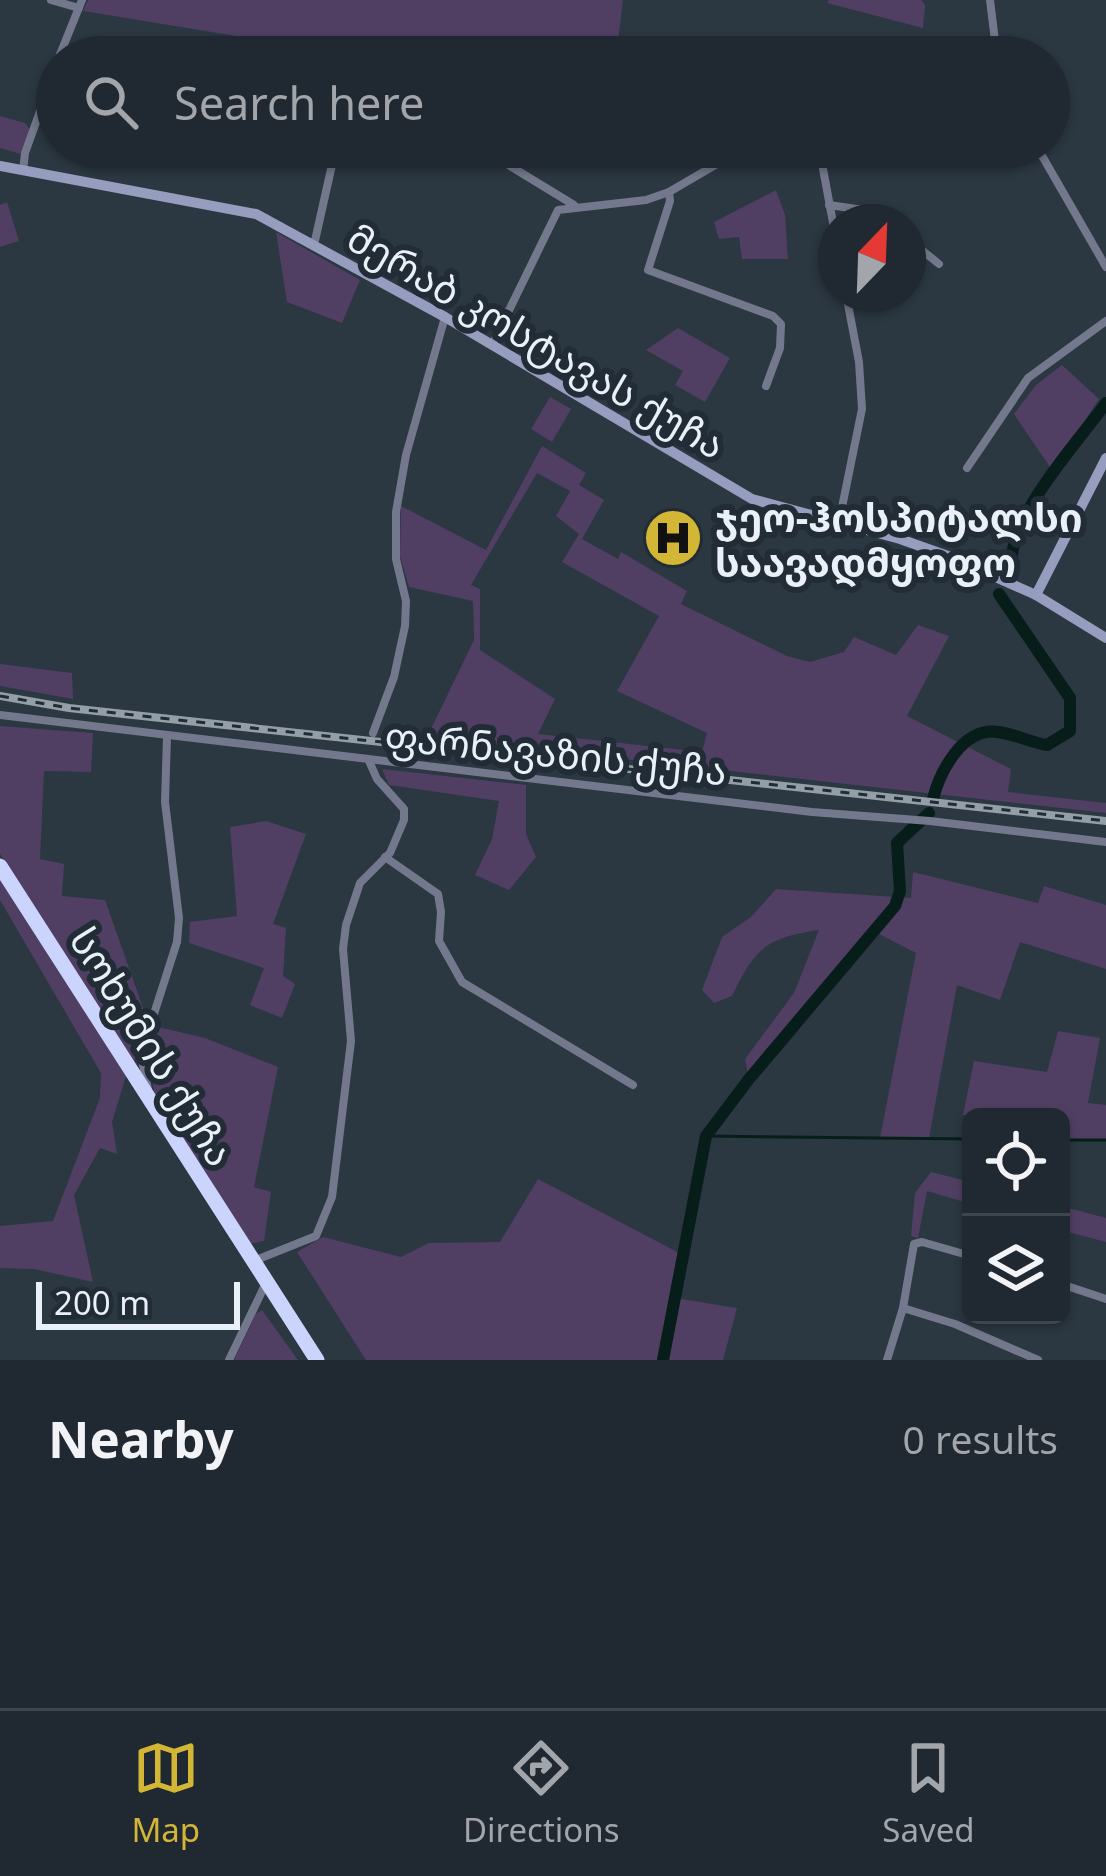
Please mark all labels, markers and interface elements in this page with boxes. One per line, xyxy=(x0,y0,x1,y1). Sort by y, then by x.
search box xyxy=(36,36,1070,168)
icon: search xyxy=(78,69,144,135)
text: Search here xyxy=(174,72,424,133)
north arrow xyxy=(818,204,926,312)
street label: მერაბ კოსტავას ქუჩა xyxy=(338,210,736,470)
place label: ჯეო-ჰოსპიტალსი საავადმყოფო xyxy=(715,490,1083,588)
hospital icon: ჯეო-ჰოსპიტალსი საავადმყოფო xyxy=(642,507,704,569)
street label: ფარნავაზის ქუჩა xyxy=(382,708,730,796)
street label: სოხუმის ქუჩა xyxy=(58,916,248,1176)
map controls xyxy=(962,1108,1070,1324)
button: locate xyxy=(962,1108,1070,1216)
button: layers xyxy=(962,1216,1070,1324)
scale bar xyxy=(36,1276,240,1329)
text: 200 m xyxy=(54,1280,150,1325)
text: Nearby xyxy=(48,1403,234,1473)
text: 0 results xyxy=(903,1412,1058,1465)
tab: Map xyxy=(131,1735,200,1852)
tab: Directions xyxy=(463,1735,620,1852)
tab: Saved xyxy=(882,1735,975,1852)

